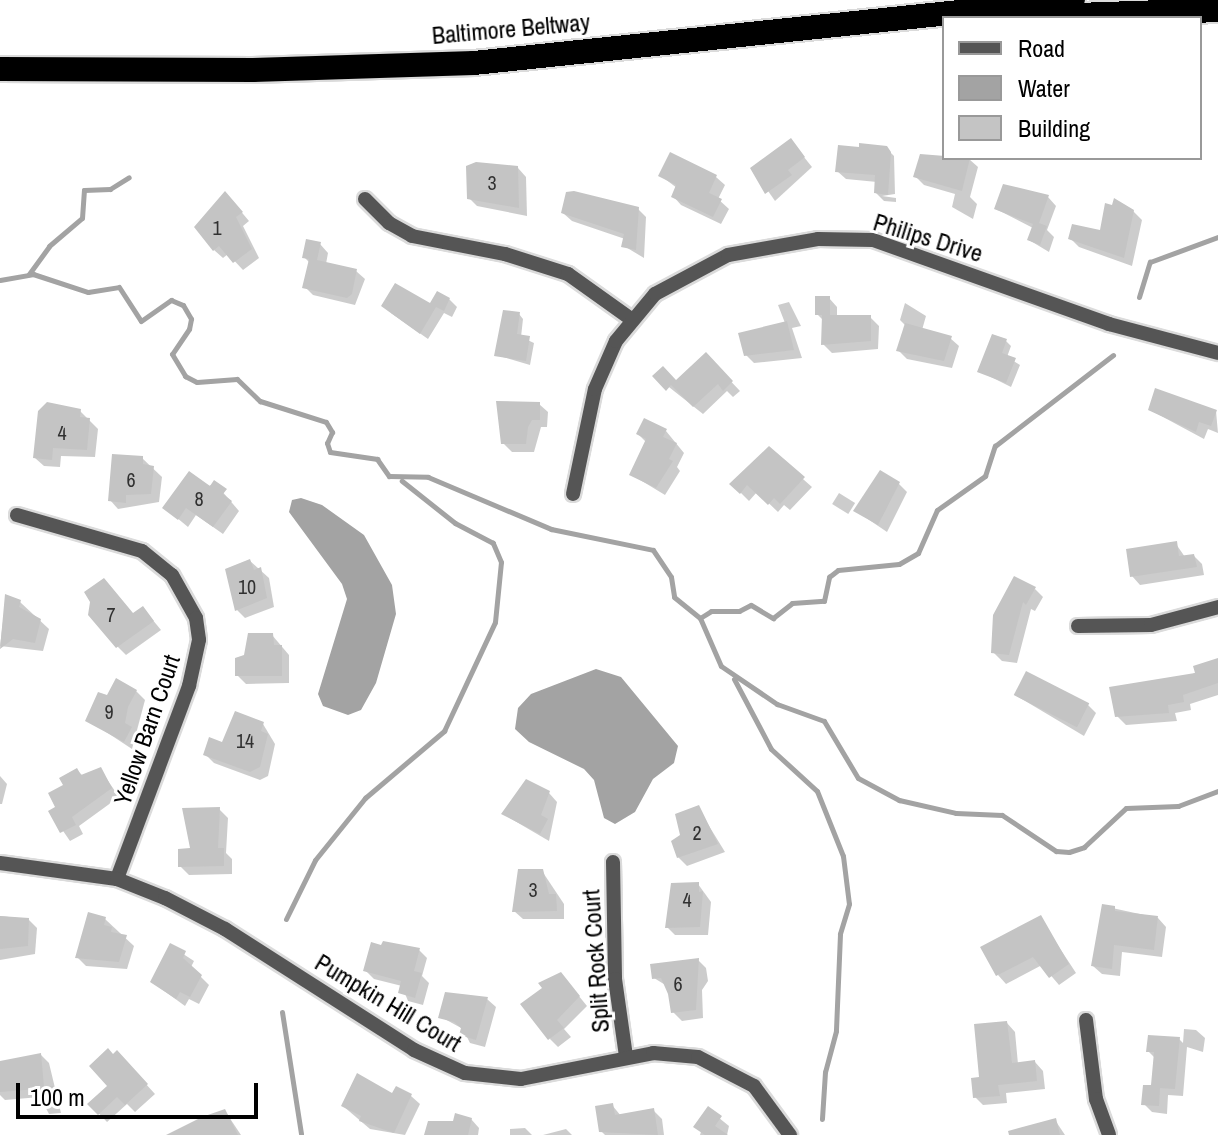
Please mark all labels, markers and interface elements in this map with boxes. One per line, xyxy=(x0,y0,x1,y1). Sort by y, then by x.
street label: Baltimore Beltway xyxy=(431,8,591,50)
legend xyxy=(942,16,1202,160)
text: Road xyxy=(1018,32,1065,64)
text: Water xyxy=(1018,72,1070,104)
text: Building xyxy=(1018,112,1090,144)
house number: 3 xyxy=(487,170,497,194)
street label: Philips Drive xyxy=(870,208,986,268)
house number: 1 xyxy=(212,215,222,239)
house number: 4 xyxy=(57,420,67,444)
house number: 6 xyxy=(126,467,136,491)
house number: 8 xyxy=(194,486,204,510)
house number: 10 xyxy=(238,574,256,598)
house number: 7 xyxy=(106,602,116,626)
street label: Yellow Barn Court xyxy=(108,651,186,809)
house number: 9 xyxy=(104,699,114,723)
house number: 14 xyxy=(236,728,254,752)
house number: 2 xyxy=(692,820,702,844)
house number: 3 xyxy=(528,877,538,901)
house number: 4 xyxy=(682,887,692,911)
street label: Split Rock Court xyxy=(577,889,615,1033)
street label: Pumpkin Hill Court xyxy=(310,948,466,1058)
house number: 6 xyxy=(673,971,683,995)
scale bar xyxy=(20,1067,262,1117)
text: 100 m xyxy=(30,1081,85,1113)

